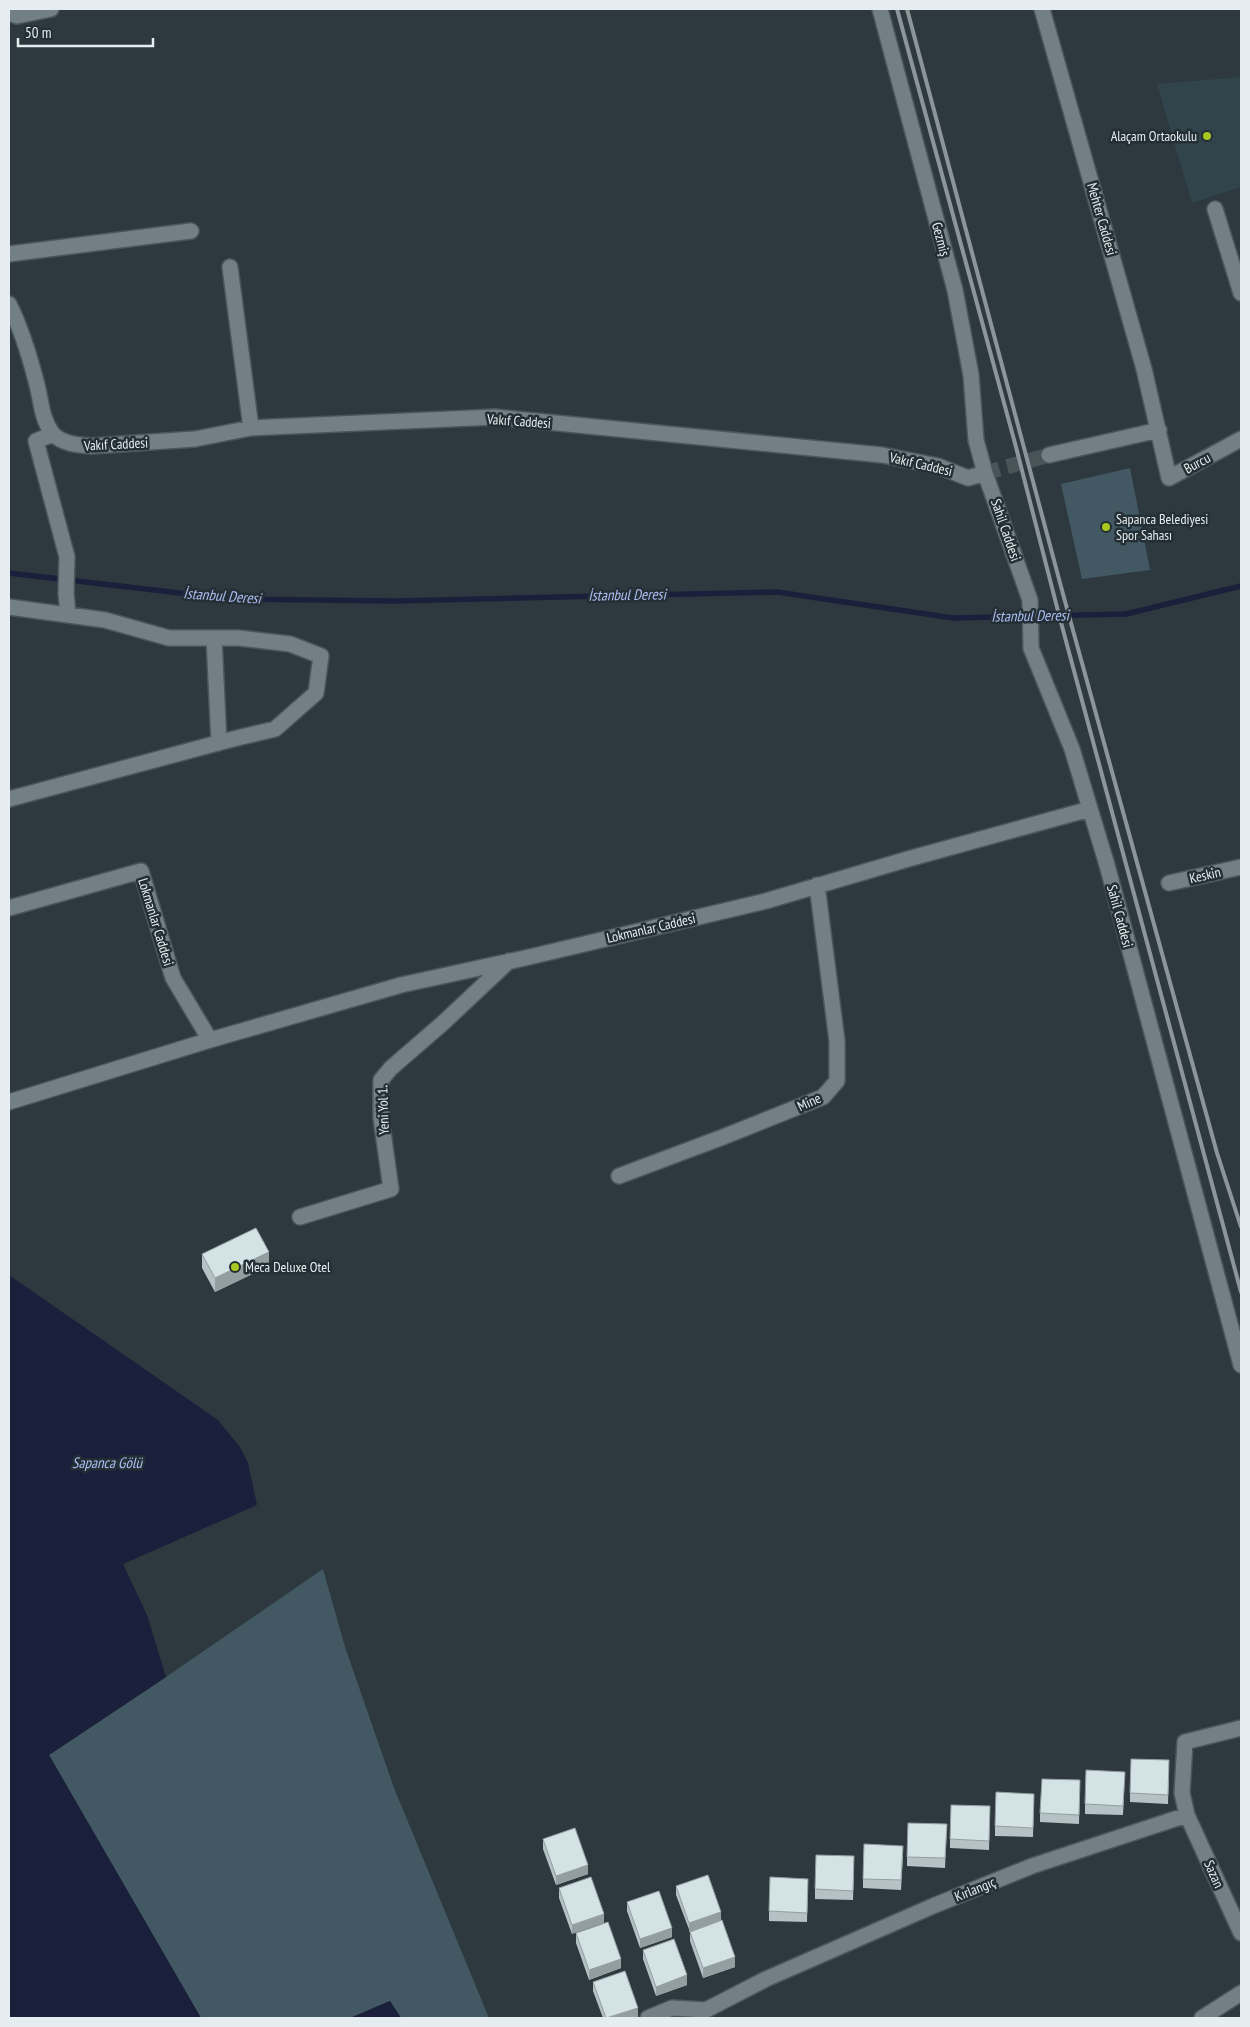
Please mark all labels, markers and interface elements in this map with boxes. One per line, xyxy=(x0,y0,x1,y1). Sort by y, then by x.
scale bar xyxy=(18,15,152,47)
text: 50 m xyxy=(25,23,51,42)
place label: Alaçam Ortaokulu xyxy=(1111,127,1197,145)
marker: Alaçam Ortaokulu xyxy=(1201,130,1213,142)
street label: Mehter Caddesi xyxy=(1083,181,1121,257)
street label: Gezmiş xyxy=(928,220,954,258)
street label: Vakıf Caddesi xyxy=(485,410,552,432)
street label: Vakıf Caddesi xyxy=(83,433,148,455)
street label: Vakıf Caddesi xyxy=(887,448,954,480)
street label: Burcu xyxy=(1181,449,1213,477)
street label: Sahil Caddesi xyxy=(987,497,1025,563)
place label: Sapanca Belediyesi Spor Sahası xyxy=(1116,510,1208,544)
marker: Sapanca Belediyesi Spor Sahası xyxy=(1100,521,1112,533)
water label: İstanbul Deresi xyxy=(183,583,263,608)
water label: İstanbul Deresi xyxy=(588,584,668,605)
water label: İstanbul Deresi xyxy=(991,605,1071,626)
street label: Keskin xyxy=(1188,863,1222,887)
street label: Lokmanlar Caddesi xyxy=(134,876,178,968)
street label: Sahil Caddesi xyxy=(1103,883,1137,949)
street label: Lokmanlar Caddesi xyxy=(605,909,697,947)
street label: Yeni Yol 1. xyxy=(373,1085,393,1135)
street label: Mine xyxy=(794,1089,824,1115)
place label: Meca Deluxe Otel xyxy=(245,1258,331,1276)
marker: Meca Deluxe Otel xyxy=(229,1261,241,1273)
water label: Sapanca Gölü xyxy=(72,1453,143,1472)
street label: Sazan xyxy=(1200,1857,1228,1891)
street label: Kırlangıç xyxy=(952,1873,998,1905)

